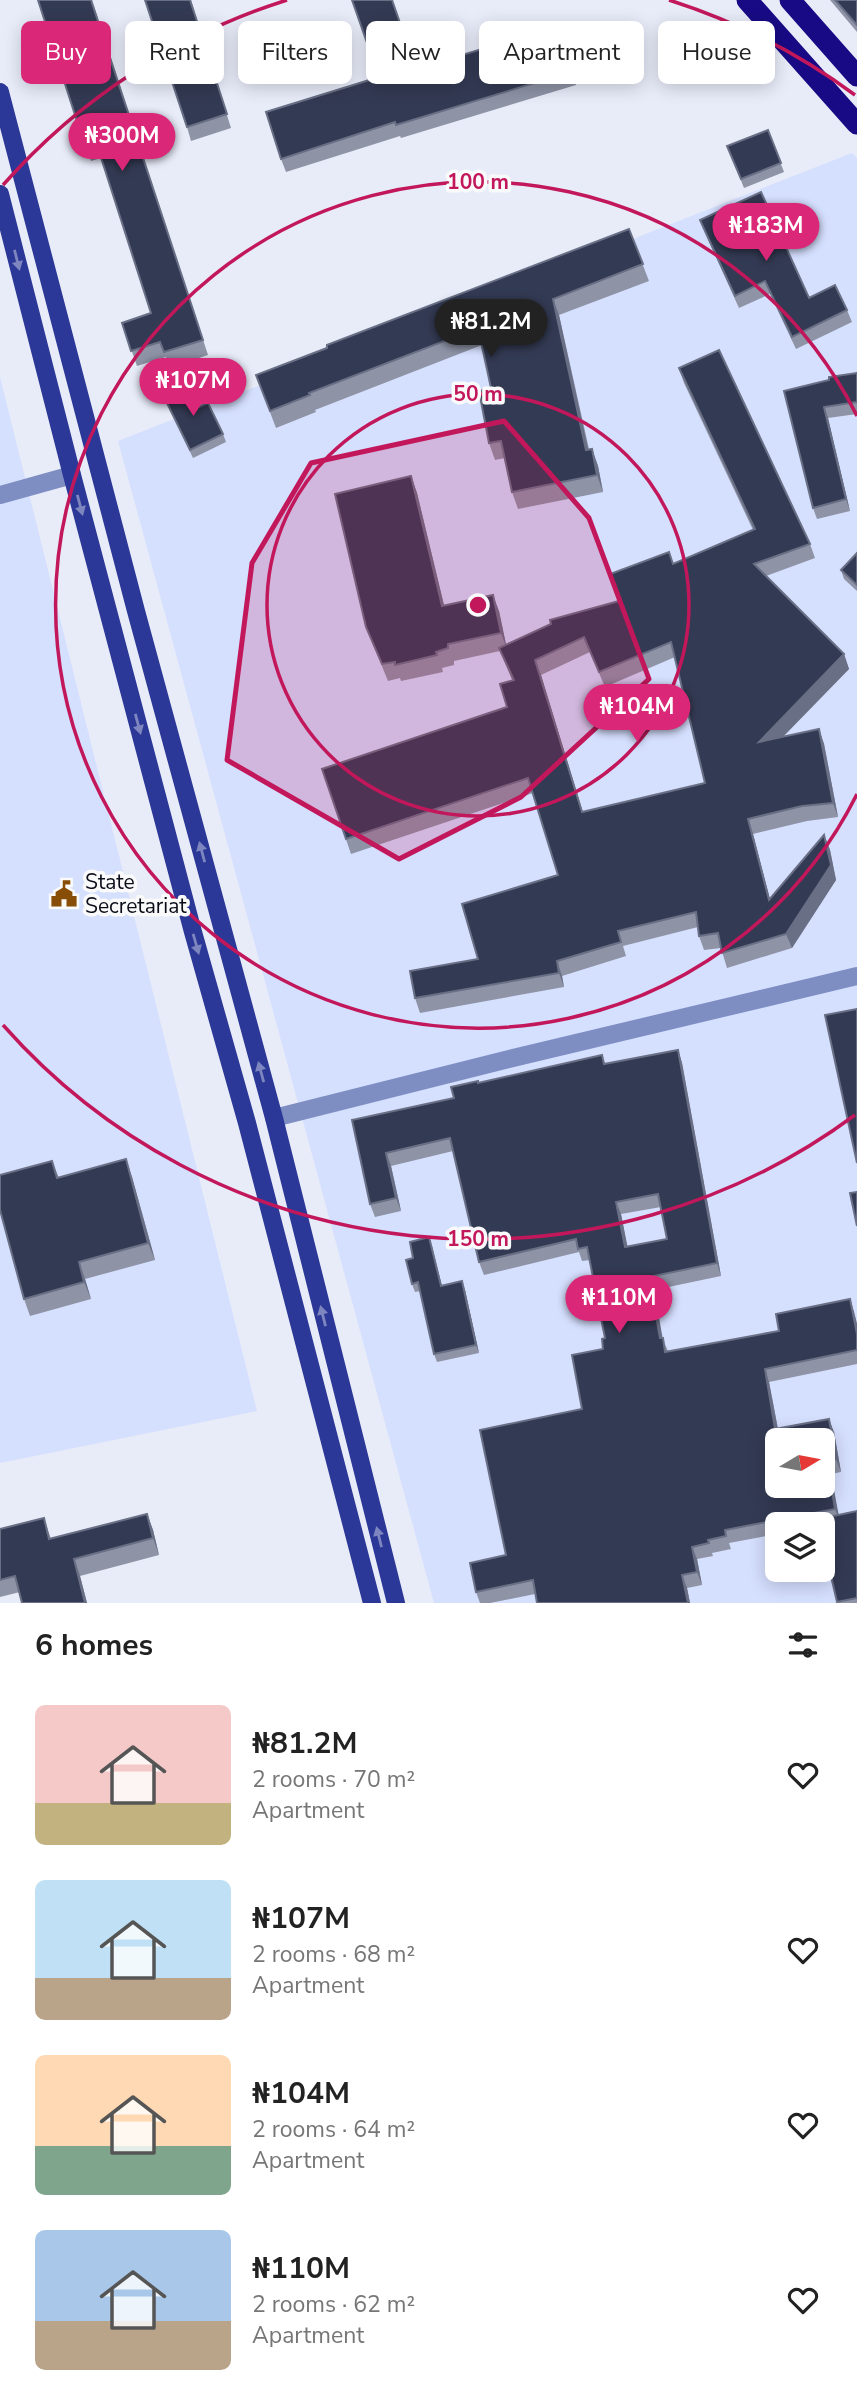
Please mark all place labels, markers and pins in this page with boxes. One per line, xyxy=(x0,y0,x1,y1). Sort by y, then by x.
pin: ₦300M xyxy=(73,114,171,173)
pin: ₦183M xyxy=(717,204,815,263)
pin: ₦81.2M xyxy=(434,300,548,359)
pin: ₦107M xyxy=(144,358,242,418)
centre of rings xyxy=(466,593,490,617)
pin: ₦104M xyxy=(588,684,686,744)
place label: State Secretariat xyxy=(85,868,187,920)
public building icon: State Secretariat xyxy=(49,879,79,909)
pin: ₦110M xyxy=(570,1276,668,1335)

